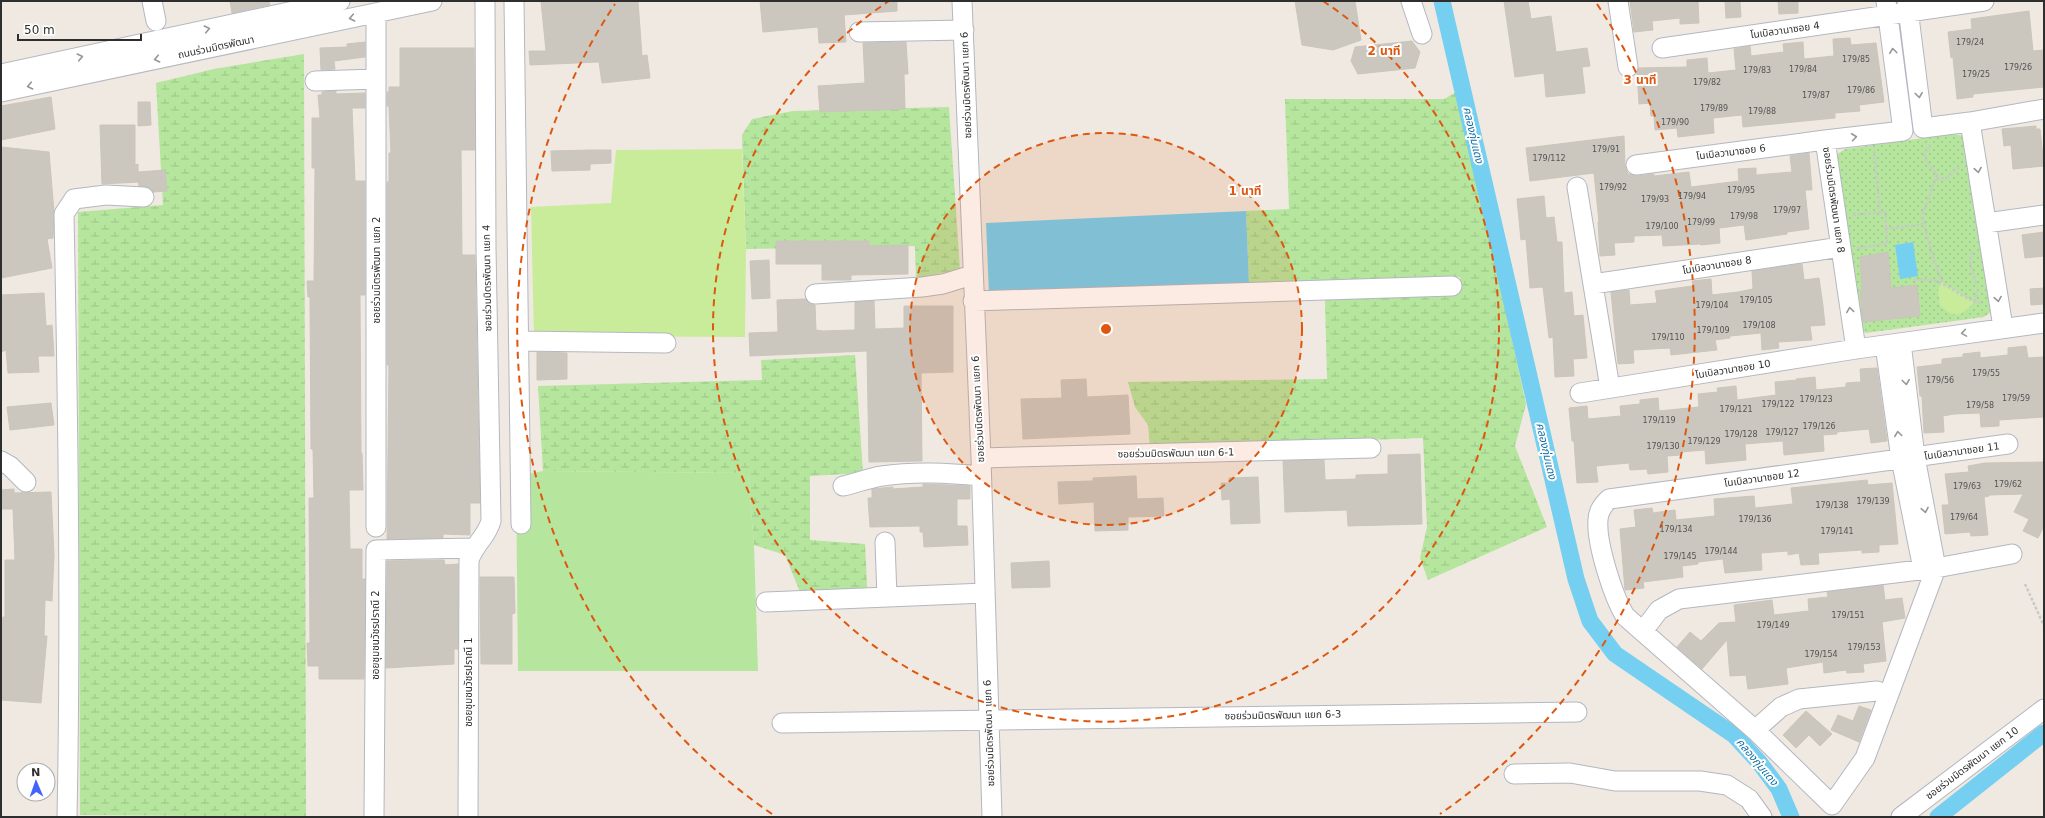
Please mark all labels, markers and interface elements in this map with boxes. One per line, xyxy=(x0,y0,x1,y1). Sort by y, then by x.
one-way arrow xyxy=(349,13,356,21)
scale bar xyxy=(18,16,141,42)
street label: โนเบิลวานาซอย 4 xyxy=(1750,20,1820,40)
text: 50 m xyxy=(24,23,55,37)
one-way arrow xyxy=(204,26,210,34)
street label: ซอยร่วมมิตรพัฒนา แยก 6 xyxy=(958,31,973,139)
street label: ถนนร่วมมิตรพัฒนา xyxy=(177,33,255,60)
house number: 179/24 xyxy=(1956,38,1984,47)
text: 2 นาที xyxy=(1367,44,1401,58)
one-way arrow xyxy=(1889,48,1898,54)
one-way arrow xyxy=(77,53,83,61)
one-way arrow xyxy=(154,55,160,63)
house number: 179/85 xyxy=(1842,55,1870,64)
house number: 179/26 xyxy=(2004,63,2032,72)
house number: 179/84 xyxy=(1789,65,1817,74)
house number: 179/83 xyxy=(1743,66,1771,75)
house number: 179/25 xyxy=(1962,70,1990,79)
text: 3 นาที xyxy=(1623,73,1657,87)
house number: 179/82 xyxy=(1693,78,1721,87)
one-way arrow xyxy=(26,82,33,90)
house number: 179/86 xyxy=(1847,86,1875,95)
house number: 179/87 xyxy=(1802,91,1830,100)
one-way arrow xyxy=(1914,92,1923,98)
house number: 179/89 xyxy=(1700,104,1728,113)
water label: คลองกุ่มแดง xyxy=(1460,106,1486,166)
house number: 179/88 xyxy=(1748,107,1776,116)
house number: 179/90 xyxy=(1661,118,1689,127)
one-way arrow xyxy=(1850,132,1857,141)
street label: โนเบิลวานาซอย 6 xyxy=(1696,142,1766,162)
house number: 179/91 xyxy=(1592,145,1620,154)
street label: ซอยร่วมมิตรพัฒนา แยก 8 xyxy=(1821,146,1848,254)
house number: 179/112 xyxy=(1532,154,1566,163)
one-way arrow xyxy=(1973,167,1982,174)
house number: 179/92 xyxy=(1599,183,1627,192)
text: 1 นาที xyxy=(1228,184,1262,198)
house number: 179/95 xyxy=(1727,186,1755,195)
house number: 179/94 xyxy=(1678,192,1706,201)
house number: 179/93 xyxy=(1641,195,1669,204)
house number: 179/97 xyxy=(1773,206,1801,215)
house number: 179/98 xyxy=(1730,212,1758,221)
street label: ซอยร่วมมิตรพัฒนา แยก 2 xyxy=(370,217,382,323)
house number: 179/99 xyxy=(1687,218,1715,227)
house number: 179/100 xyxy=(1645,222,1679,231)
street label: ซอยร่วมมิตรพัฒนา แยก 4 xyxy=(480,225,493,331)
street label: โนเบิลวานาซอย 8 xyxy=(1682,254,1752,276)
house number: 179/105 xyxy=(1739,296,1773,305)
one-way arrow xyxy=(1993,296,2002,302)
house number: 179/104 xyxy=(1695,301,1729,310)
one-way arrow xyxy=(1846,307,1855,313)
house number: 179/108 xyxy=(1742,321,1776,330)
centre of rings xyxy=(1099,322,1113,336)
house number: 179/109 xyxy=(1696,326,1730,335)
one-way arrow xyxy=(1961,328,1967,337)
house number: 179/110 xyxy=(1651,333,1685,342)
street label: ซอยร่วมมิตรพัฒนา แยก 6 xyxy=(969,355,986,463)
street label: โนเบิลวานาซอย 10 xyxy=(1695,358,1771,380)
house number: 179/55 xyxy=(1972,369,2000,378)
house number: 179/56 xyxy=(1926,376,1954,385)
one-way arrow xyxy=(1901,379,1910,385)
house number: 179/59 xyxy=(2002,394,2030,403)
house number: 179/123 xyxy=(1799,395,1833,404)
house number: 179/122 xyxy=(1761,400,1795,409)
house number: 179/58 xyxy=(1966,401,1994,410)
house number: 179/121 xyxy=(1719,405,1753,414)
house number: 179/119 xyxy=(1642,416,1676,425)
water label: คลองกุ่มแดง xyxy=(1533,422,1559,482)
house number: 179/126 xyxy=(1802,422,1836,431)
house number: 179/127 xyxy=(1765,428,1799,437)
house number: 179/128 xyxy=(1724,430,1758,439)
one-way arrow xyxy=(1894,431,1903,438)
house number: 179/129 xyxy=(1687,437,1721,446)
street label: โนเบิลวานาซอย 11 xyxy=(1924,440,2000,462)
house number: 179/130 xyxy=(1646,442,1680,451)
street label: ซอยร่วมมิตรพัฒนา แยก 6-1 xyxy=(1118,445,1234,460)
street label: โนเบิลวานาซอย 12 xyxy=(1724,467,1800,489)
house number: 179/62 xyxy=(1994,480,2022,489)
house number: 179/63 xyxy=(1953,482,1981,491)
house number: 179/139 xyxy=(1856,497,1890,506)
house number: 179/138 xyxy=(1815,501,1849,510)
one-way arrow xyxy=(1921,507,1929,513)
house number: 179/64 xyxy=(1950,513,1978,522)
house number: 179/136 xyxy=(1738,515,1772,524)
house number: 179/134 xyxy=(1659,525,1693,534)
house number: 179/141 xyxy=(1820,527,1854,536)
house number: 179/144 xyxy=(1704,547,1738,556)
house number: 179/145 xyxy=(1663,552,1697,561)
street label: ซอยชุมชนวัชรปราณี 2 xyxy=(370,590,382,680)
house number: 179/151 xyxy=(1831,611,1865,620)
house number: 179/149 xyxy=(1756,621,1790,630)
street label: ซอยชุมชนวัชรปราณี 1 xyxy=(463,637,475,727)
house number: 179/153 xyxy=(1847,643,1881,652)
house number: 179/154 xyxy=(1804,650,1838,659)
street label: ซอยร่วมมิตรพัฒนา แยก 6 xyxy=(981,679,996,787)
street label: ซอยร่วมมิตรพัฒนา แยก 6-3 xyxy=(1225,707,1341,722)
street label: ซอยร่วมมิตรพัฒนา แยก 10 xyxy=(1923,724,2020,801)
water label: คลองกุ่มแดง xyxy=(1734,736,1781,789)
north arrow xyxy=(16,762,56,802)
text: N xyxy=(31,766,41,779)

